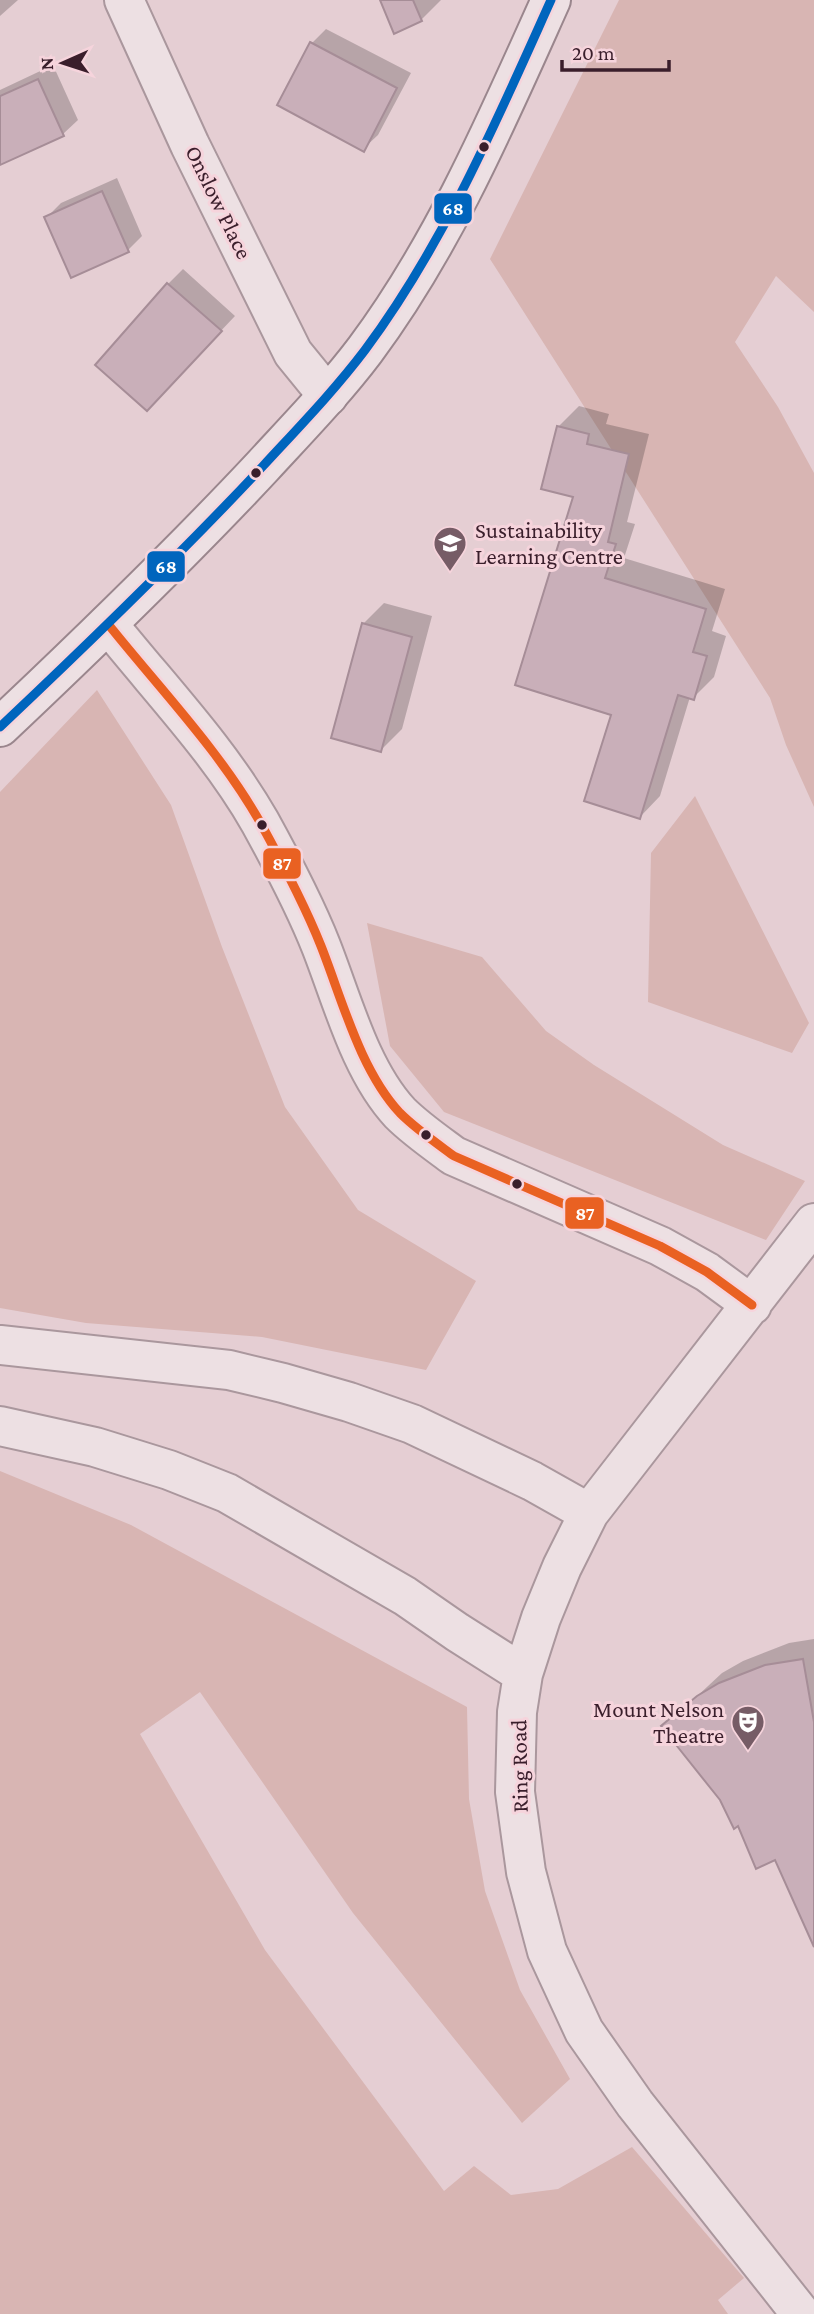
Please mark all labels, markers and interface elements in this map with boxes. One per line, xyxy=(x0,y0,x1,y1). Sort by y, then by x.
north arrow xyxy=(28,28,98,98)
scale bar xyxy=(562,28,669,72)
text: 20 m xyxy=(572,41,615,65)
text: N xyxy=(36,57,57,71)
unlabelled marker xyxy=(477,140,491,154)
street label: Onslow Place xyxy=(180,141,258,263)
line badge: 68 xyxy=(433,192,473,225)
text: 68 xyxy=(442,198,464,219)
unlabelled marker xyxy=(249,466,263,480)
place label: Sustainability Learning Centre xyxy=(475,517,623,569)
school or university icon: Sustainability Learning Centre xyxy=(431,524,469,573)
line badge: 68 xyxy=(146,550,186,583)
text: 68 xyxy=(155,556,177,577)
unlabelled marker xyxy=(255,818,269,832)
line badge: 87 xyxy=(262,847,302,880)
text: 87 xyxy=(272,853,292,874)
unlabelled marker xyxy=(419,1128,433,1142)
unlabelled marker xyxy=(510,1177,524,1191)
line badge: 87 xyxy=(564,1196,605,1230)
text: 87 xyxy=(575,1203,595,1224)
place label: Mount Nelson Theatre xyxy=(593,1696,724,1748)
theatre icon: Mount Nelson Theatre xyxy=(729,1703,767,1752)
street label: Ring Road xyxy=(505,1719,533,1813)

